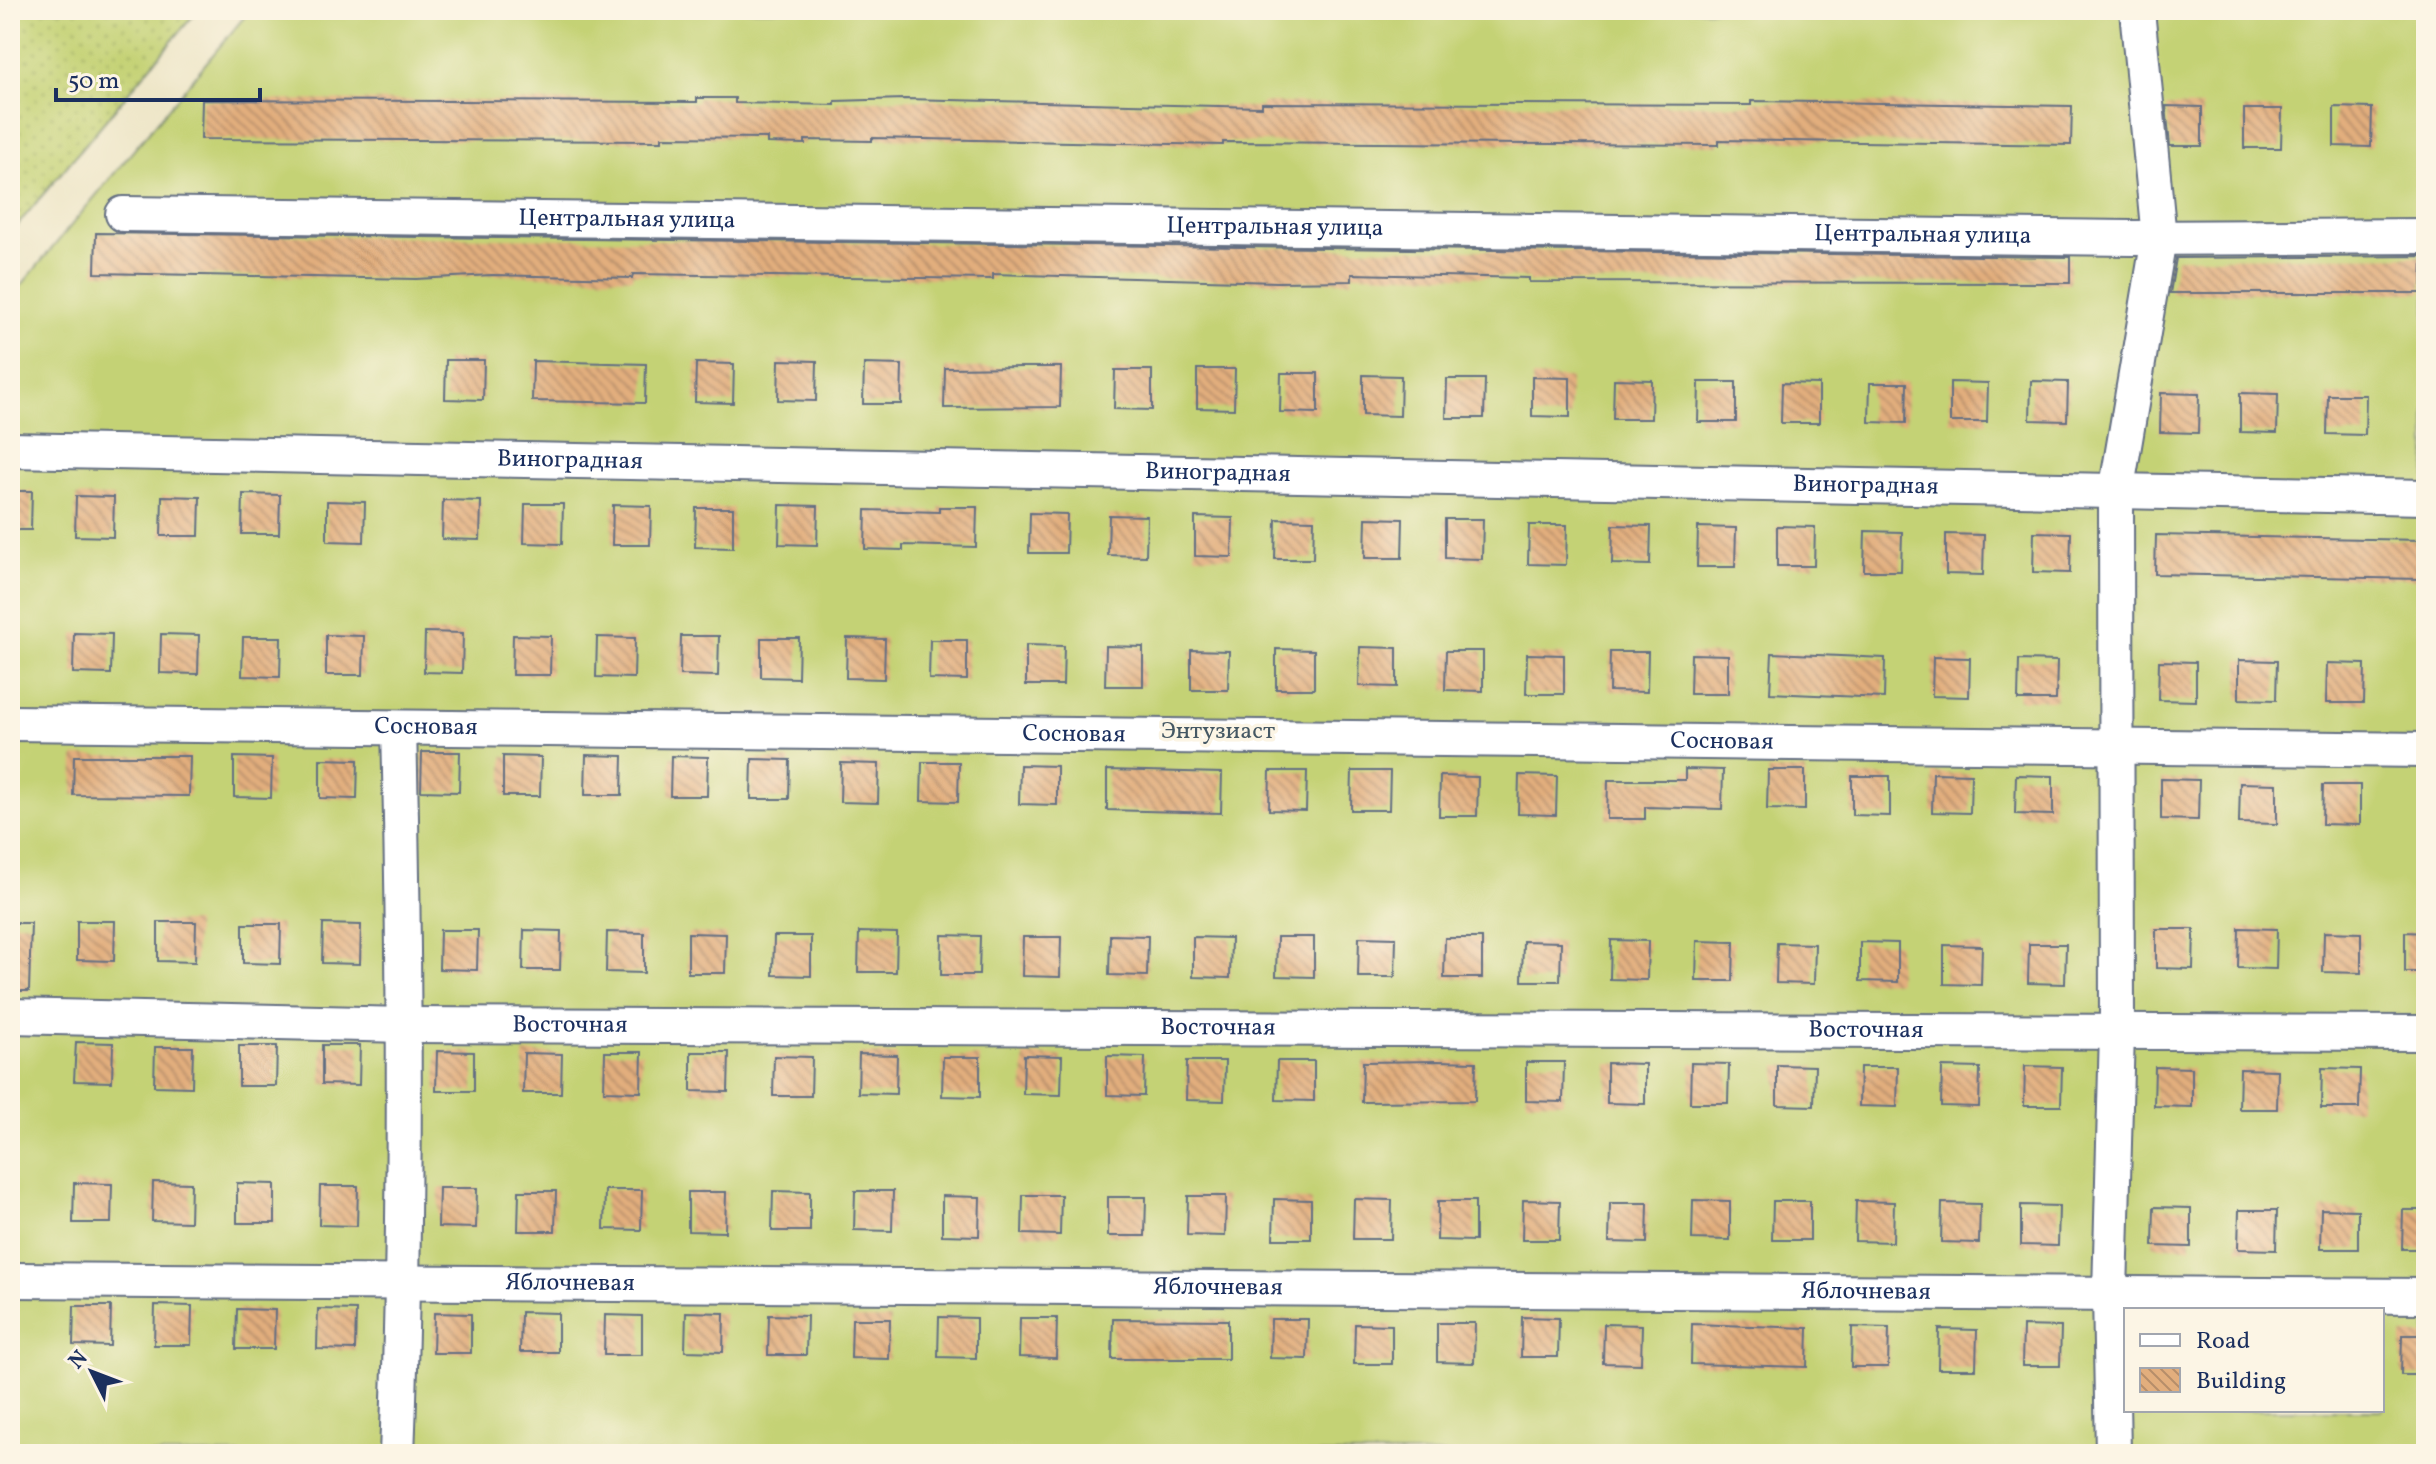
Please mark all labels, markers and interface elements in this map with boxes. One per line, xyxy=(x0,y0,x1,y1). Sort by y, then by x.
scale bar xyxy=(56,52,260,102)
text: 50 m xyxy=(68,65,120,99)
street label: Центральная улица xyxy=(518,202,736,238)
street label: Центральная улица xyxy=(1166,209,1384,246)
street label: Центральная улица xyxy=(1814,217,2032,254)
street label: Виноградная xyxy=(497,442,643,479)
street label: Виноградная xyxy=(1145,455,1291,492)
street label: Виноградная xyxy=(1792,468,1939,505)
street label: Сосновая xyxy=(374,710,478,745)
park label: Энтузиаст xyxy=(1161,715,1275,749)
street label: Сосновая xyxy=(1022,717,1126,752)
street label: Сосновая xyxy=(1670,725,1774,760)
street label: Восточная xyxy=(512,1008,628,1043)
street label: Восточная xyxy=(1160,1011,1276,1045)
street label: Восточная xyxy=(1808,1014,1924,1048)
street label: Яблочневая xyxy=(505,1266,635,1301)
street label: Яблочневая xyxy=(1153,1271,1283,1305)
street label: Яблочневая xyxy=(1801,1275,1931,1310)
legend xyxy=(2124,1308,2384,1412)
text: Road xyxy=(2196,1325,2250,1359)
north arrow xyxy=(52,1332,132,1412)
text: N xyxy=(62,1344,96,1377)
text: Building xyxy=(2196,1365,2286,1399)

